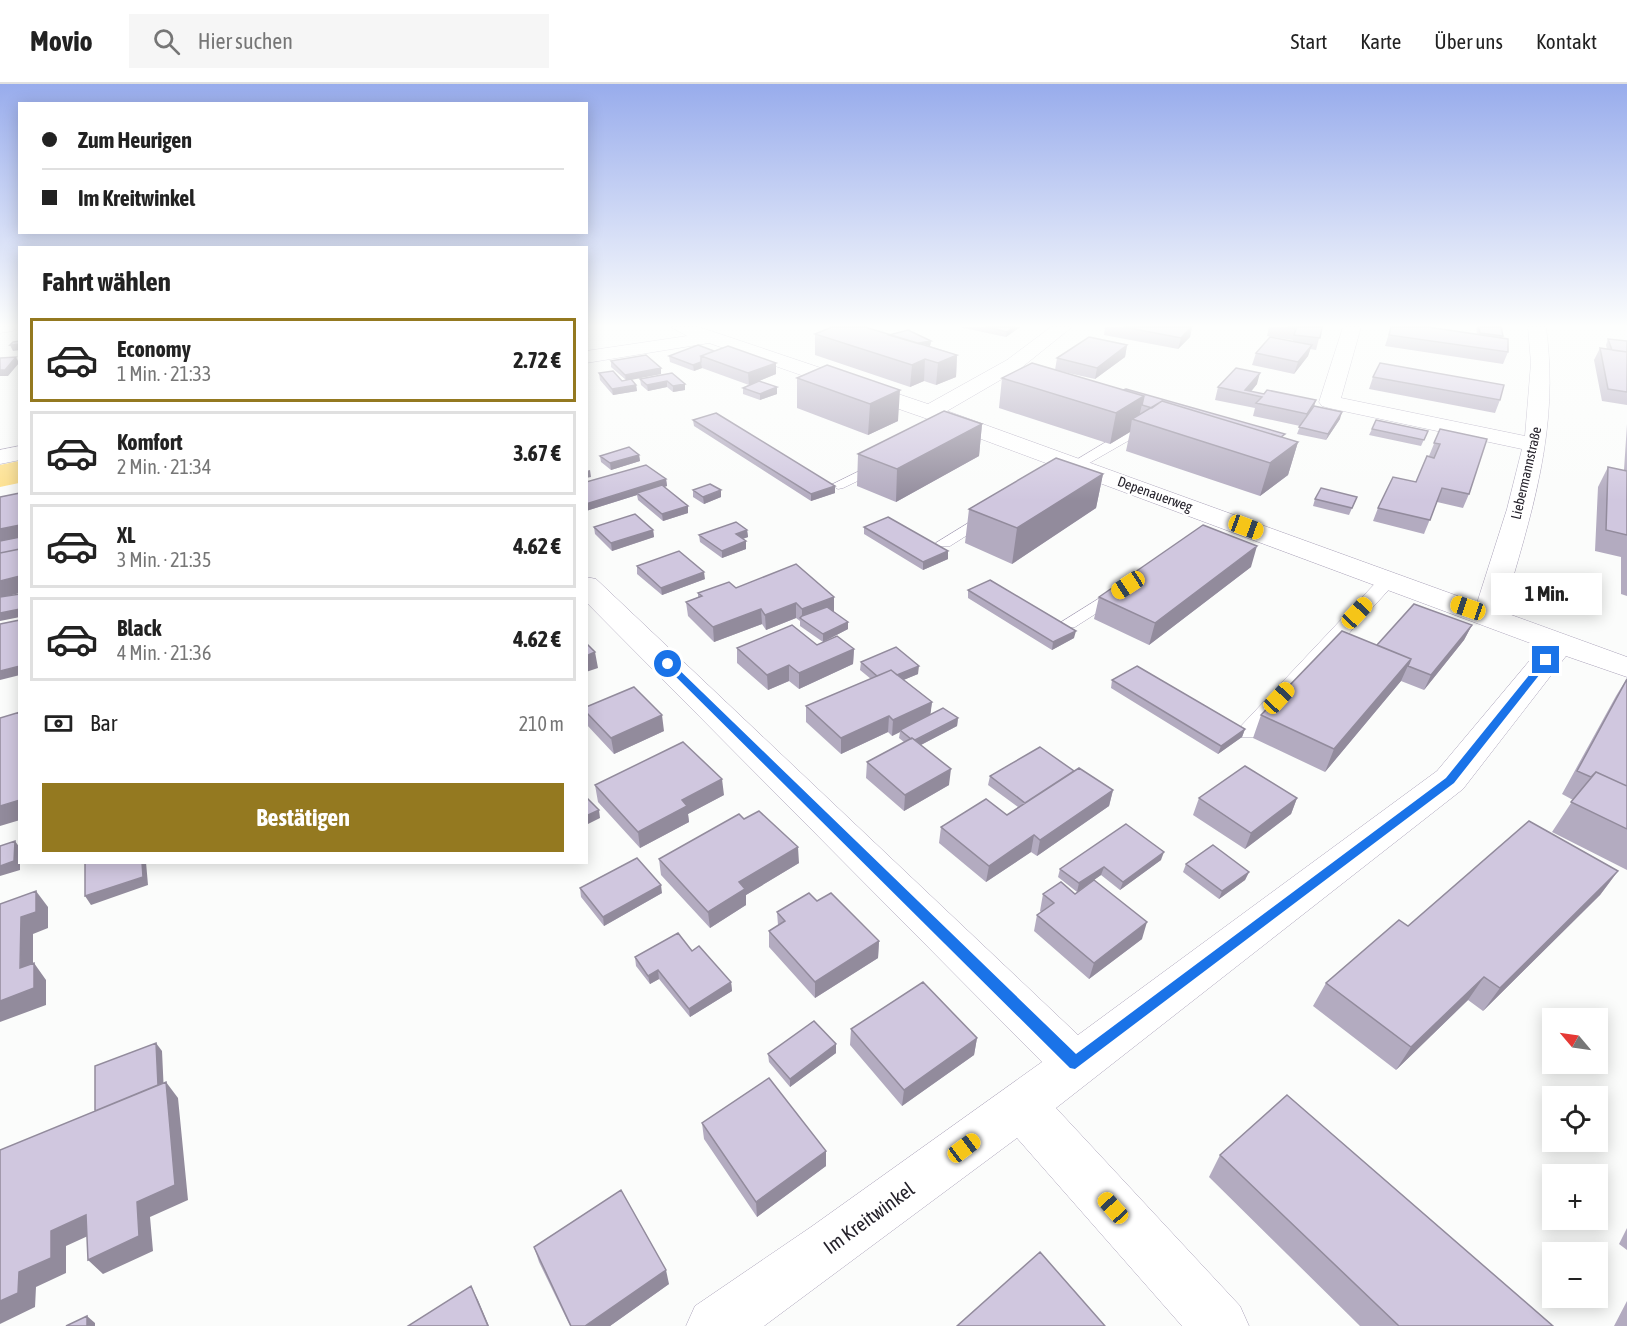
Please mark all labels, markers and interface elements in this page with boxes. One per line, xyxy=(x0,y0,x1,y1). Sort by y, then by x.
search box xyxy=(129,14,549,68)
text: Movio xyxy=(30,25,93,57)
icon: search xyxy=(150,25,183,58)
text: Hier suchen xyxy=(198,28,293,54)
text: Start xyxy=(1291,29,1327,53)
text: Karte xyxy=(1360,29,1401,53)
text: Über uns xyxy=(1434,29,1503,53)
text: Kontakt xyxy=(1536,29,1597,53)
text: Zum Heurigen xyxy=(78,127,192,153)
text: Im Kreitwinkel xyxy=(78,185,195,211)
text: Fahrt wählen xyxy=(42,266,171,297)
icon: car xyxy=(45,333,99,387)
text: Economy xyxy=(117,336,191,362)
text: 2.72 € xyxy=(513,347,561,373)
text: 1 Min. · 21:33 xyxy=(117,362,211,385)
street label: Liebermannstraße xyxy=(1508,425,1544,521)
icon: car xyxy=(45,426,99,480)
text: Komfort xyxy=(117,429,183,455)
text: 3.67 € xyxy=(513,440,561,466)
text: 2 Min. · 21:34 xyxy=(117,455,211,478)
street label: Depenauerweg xyxy=(1115,473,1195,515)
car xyxy=(1226,512,1266,542)
icon: car xyxy=(45,519,99,573)
text: XL xyxy=(117,522,135,548)
text: 4.62 € xyxy=(513,533,561,559)
text: 3 Min. · 21:35 xyxy=(117,548,211,571)
car xyxy=(1108,568,1148,602)
callout: 1 Min. xyxy=(1490,573,1602,615)
text: 1 Min. xyxy=(1525,582,1568,605)
car xyxy=(1338,594,1376,632)
car xyxy=(1448,594,1488,622)
icon: car xyxy=(45,612,99,666)
text: Black xyxy=(117,615,161,641)
text: 4.62 € xyxy=(513,626,561,652)
text: 4 Min. · 21:36 xyxy=(117,641,211,664)
route end xyxy=(1532,646,1559,673)
route start xyxy=(654,650,681,677)
car xyxy=(1260,679,1298,717)
icon: cash xyxy=(42,707,75,740)
text: Bar xyxy=(90,710,117,736)
text: 210 m xyxy=(519,712,564,735)
button: Bestätigen xyxy=(42,783,564,852)
north arrow xyxy=(1542,1008,1608,1074)
map controls xyxy=(1542,1008,1608,1308)
button: locate xyxy=(1542,1086,1608,1152)
car xyxy=(944,1130,984,1166)
button: + xyxy=(1542,1164,1608,1230)
street label: Im Kreitwinkel xyxy=(819,1177,919,1258)
car xyxy=(1094,1189,1132,1227)
button: − xyxy=(1542,1242,1608,1308)

